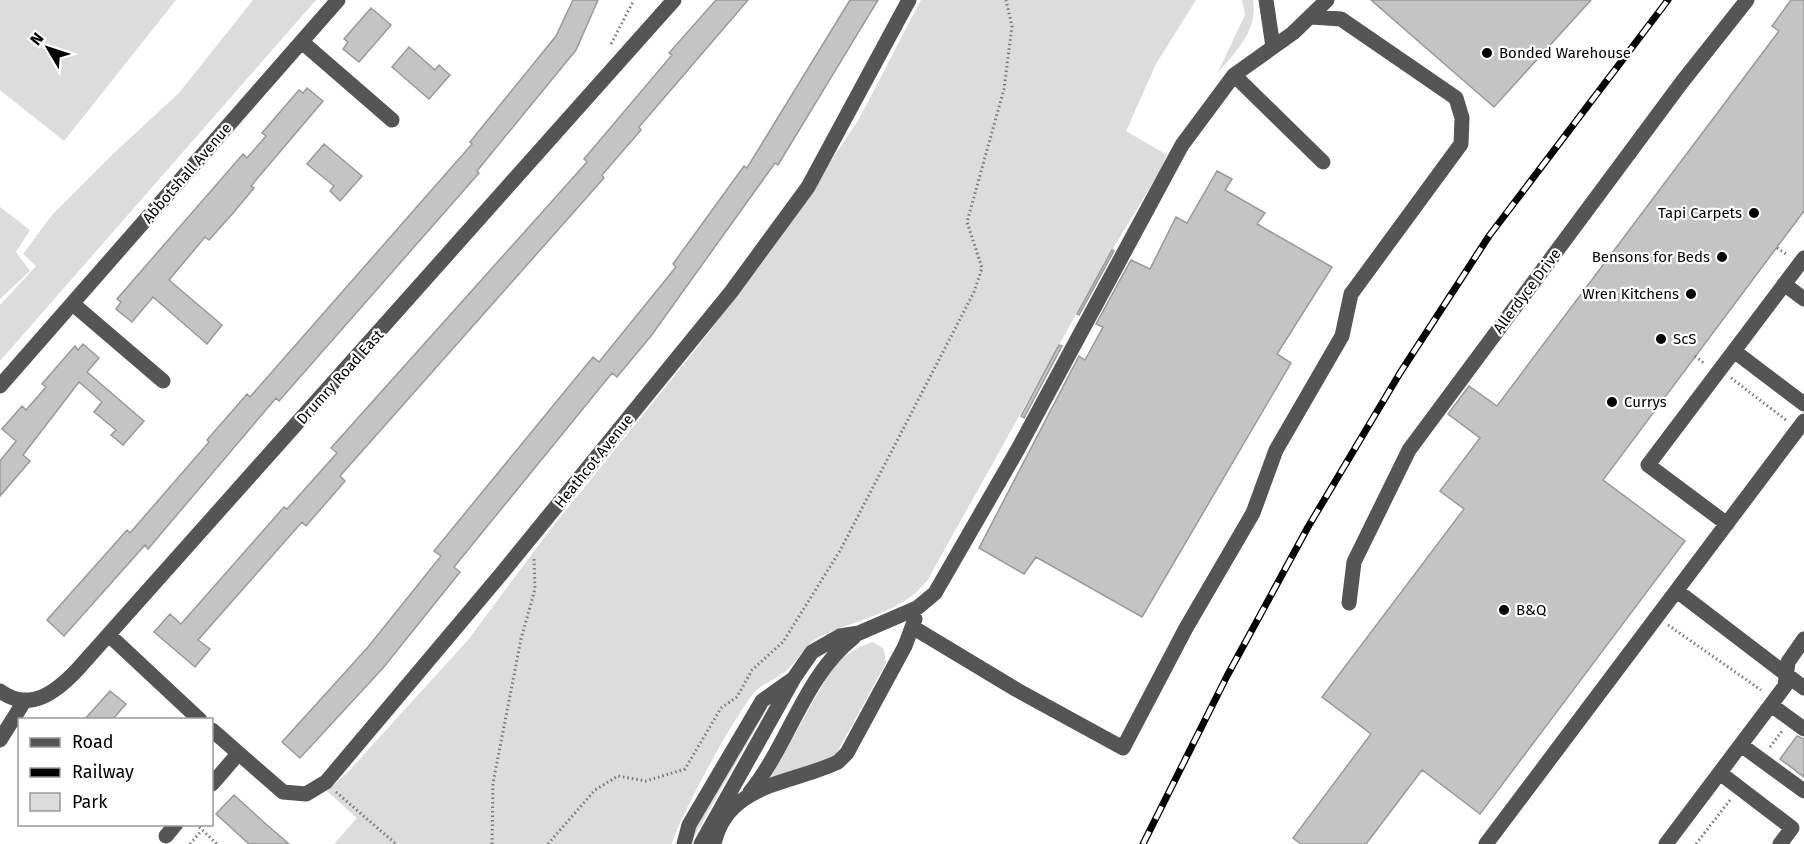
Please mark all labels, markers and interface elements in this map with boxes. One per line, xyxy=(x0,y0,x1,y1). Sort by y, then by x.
north arrow xyxy=(18,18,78,78)
text: N xyxy=(26,29,47,49)
place label: Bonded Warehouse xyxy=(1499,44,1631,62)
marker: Bonded Warehouse xyxy=(1480,46,1494,60)
street label: Abbotshall Avenue xyxy=(139,119,235,227)
place label: Tapi Carpets xyxy=(1658,204,1742,222)
marker: Tapi Carpets xyxy=(1747,206,1761,220)
street label: Allerdyce Drive xyxy=(1489,245,1565,337)
place label: Bensons for Beds xyxy=(1592,248,1710,266)
marker: Bensons for Beds xyxy=(1715,250,1729,264)
place label: Wren Kitchens xyxy=(1582,285,1679,303)
marker: Wren Kitchens xyxy=(1684,287,1698,301)
street label: Drumry Road East xyxy=(293,326,388,428)
place label: ScS xyxy=(1673,330,1697,348)
marker: ScS xyxy=(1654,332,1668,346)
place label: Currys xyxy=(1624,393,1667,411)
marker: Currys xyxy=(1605,395,1619,409)
street label: Heathcot Avenue xyxy=(551,410,637,512)
place label: B&Q xyxy=(1516,601,1546,619)
marker: B&Q xyxy=(1497,603,1511,617)
legend xyxy=(18,718,213,826)
text: Road xyxy=(72,731,114,753)
text: Railway xyxy=(72,761,134,783)
text: Park xyxy=(72,791,108,813)

